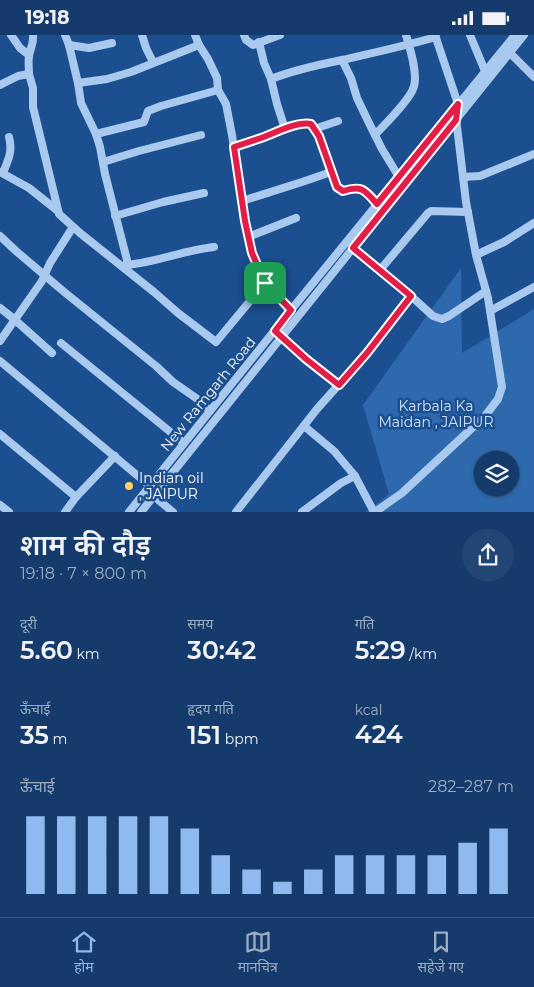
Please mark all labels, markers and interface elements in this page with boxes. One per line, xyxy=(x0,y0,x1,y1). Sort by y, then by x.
text: 19:18 xyxy=(25,6,70,29)
pin xyxy=(244,262,286,304)
icon: arrive xyxy=(251,269,279,297)
street label: New Ramgarh Road xyxy=(156,333,260,455)
park label: Karbala Ka Maidan , JAIPUR xyxy=(378,397,494,431)
map controls xyxy=(474,451,519,496)
button: layers xyxy=(474,451,519,496)
place label: Indian oil , JAIPUR xyxy=(139,469,204,503)
marker: Indian oil , JAIPUR xyxy=(123,480,135,492)
text: शाम की दौड़ xyxy=(20,528,151,562)
button: share xyxy=(462,529,514,581)
text: 19:18 · 7 × 800 m xyxy=(20,564,147,583)
text: दूरी xyxy=(20,615,37,633)
text: समय xyxy=(187,615,213,633)
text: गति xyxy=(355,615,374,633)
text: 5.60 xyxy=(20,635,73,665)
text: 30:42 xyxy=(187,635,256,665)
text: 5:29 xyxy=(355,635,406,665)
text: km xyxy=(73,645,100,663)
text: /km xyxy=(406,645,437,663)
text: ऊँचाई xyxy=(20,700,50,718)
text: हृदय गति xyxy=(187,700,234,718)
text: kcal xyxy=(355,701,383,719)
text: 424 xyxy=(355,719,403,749)
text: 35 xyxy=(20,720,49,750)
text: 151 xyxy=(187,720,221,750)
text: m xyxy=(49,730,67,748)
text: bpm xyxy=(221,730,259,748)
text: ऊँचाई xyxy=(20,777,55,796)
text: 282–287 m xyxy=(428,777,514,796)
tab: होम xyxy=(70,928,98,978)
tab: मानचित्र xyxy=(238,928,278,978)
tab: सहेजे गए xyxy=(418,928,464,978)

